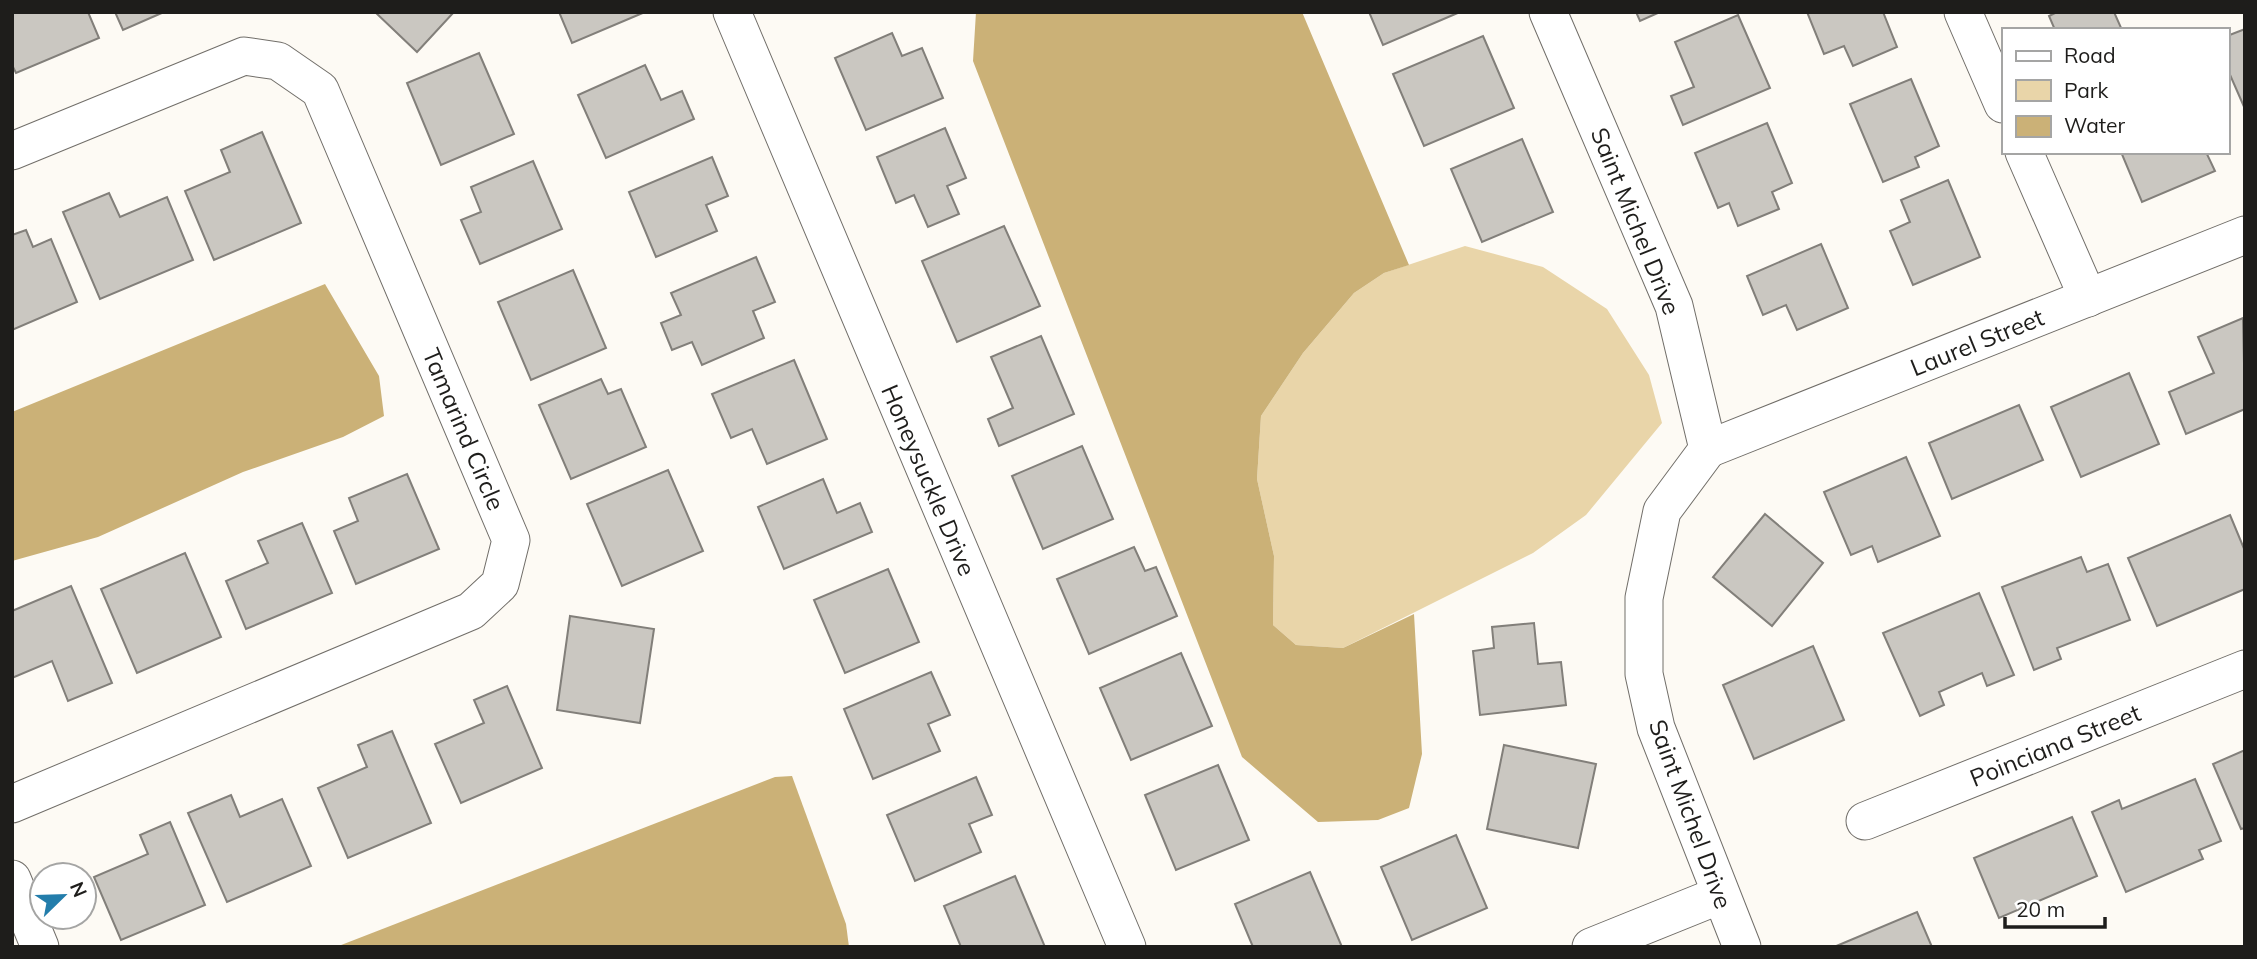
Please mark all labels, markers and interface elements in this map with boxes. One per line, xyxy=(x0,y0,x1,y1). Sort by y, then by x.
legend xyxy=(2002,28,2229,154)
text: Road xyxy=(2064,42,2115,68)
text: Park xyxy=(2064,77,2108,103)
text: Water xyxy=(2064,112,2125,138)
street label: Saint Michel Drive xyxy=(1585,123,1687,319)
street label: Laurel Street xyxy=(1906,302,2048,382)
street label: Tamarind Circle xyxy=(416,344,512,514)
street label: Honeysuckle Drive xyxy=(875,380,983,580)
street label: Poinciana Street xyxy=(1965,697,2145,793)
street label: Saint Michel Drive xyxy=(1643,715,1739,913)
north arrow xyxy=(28,861,98,931)
text: N xyxy=(65,878,92,901)
scale bar xyxy=(2005,886,2105,930)
text: 20 m xyxy=(2016,896,2065,922)

